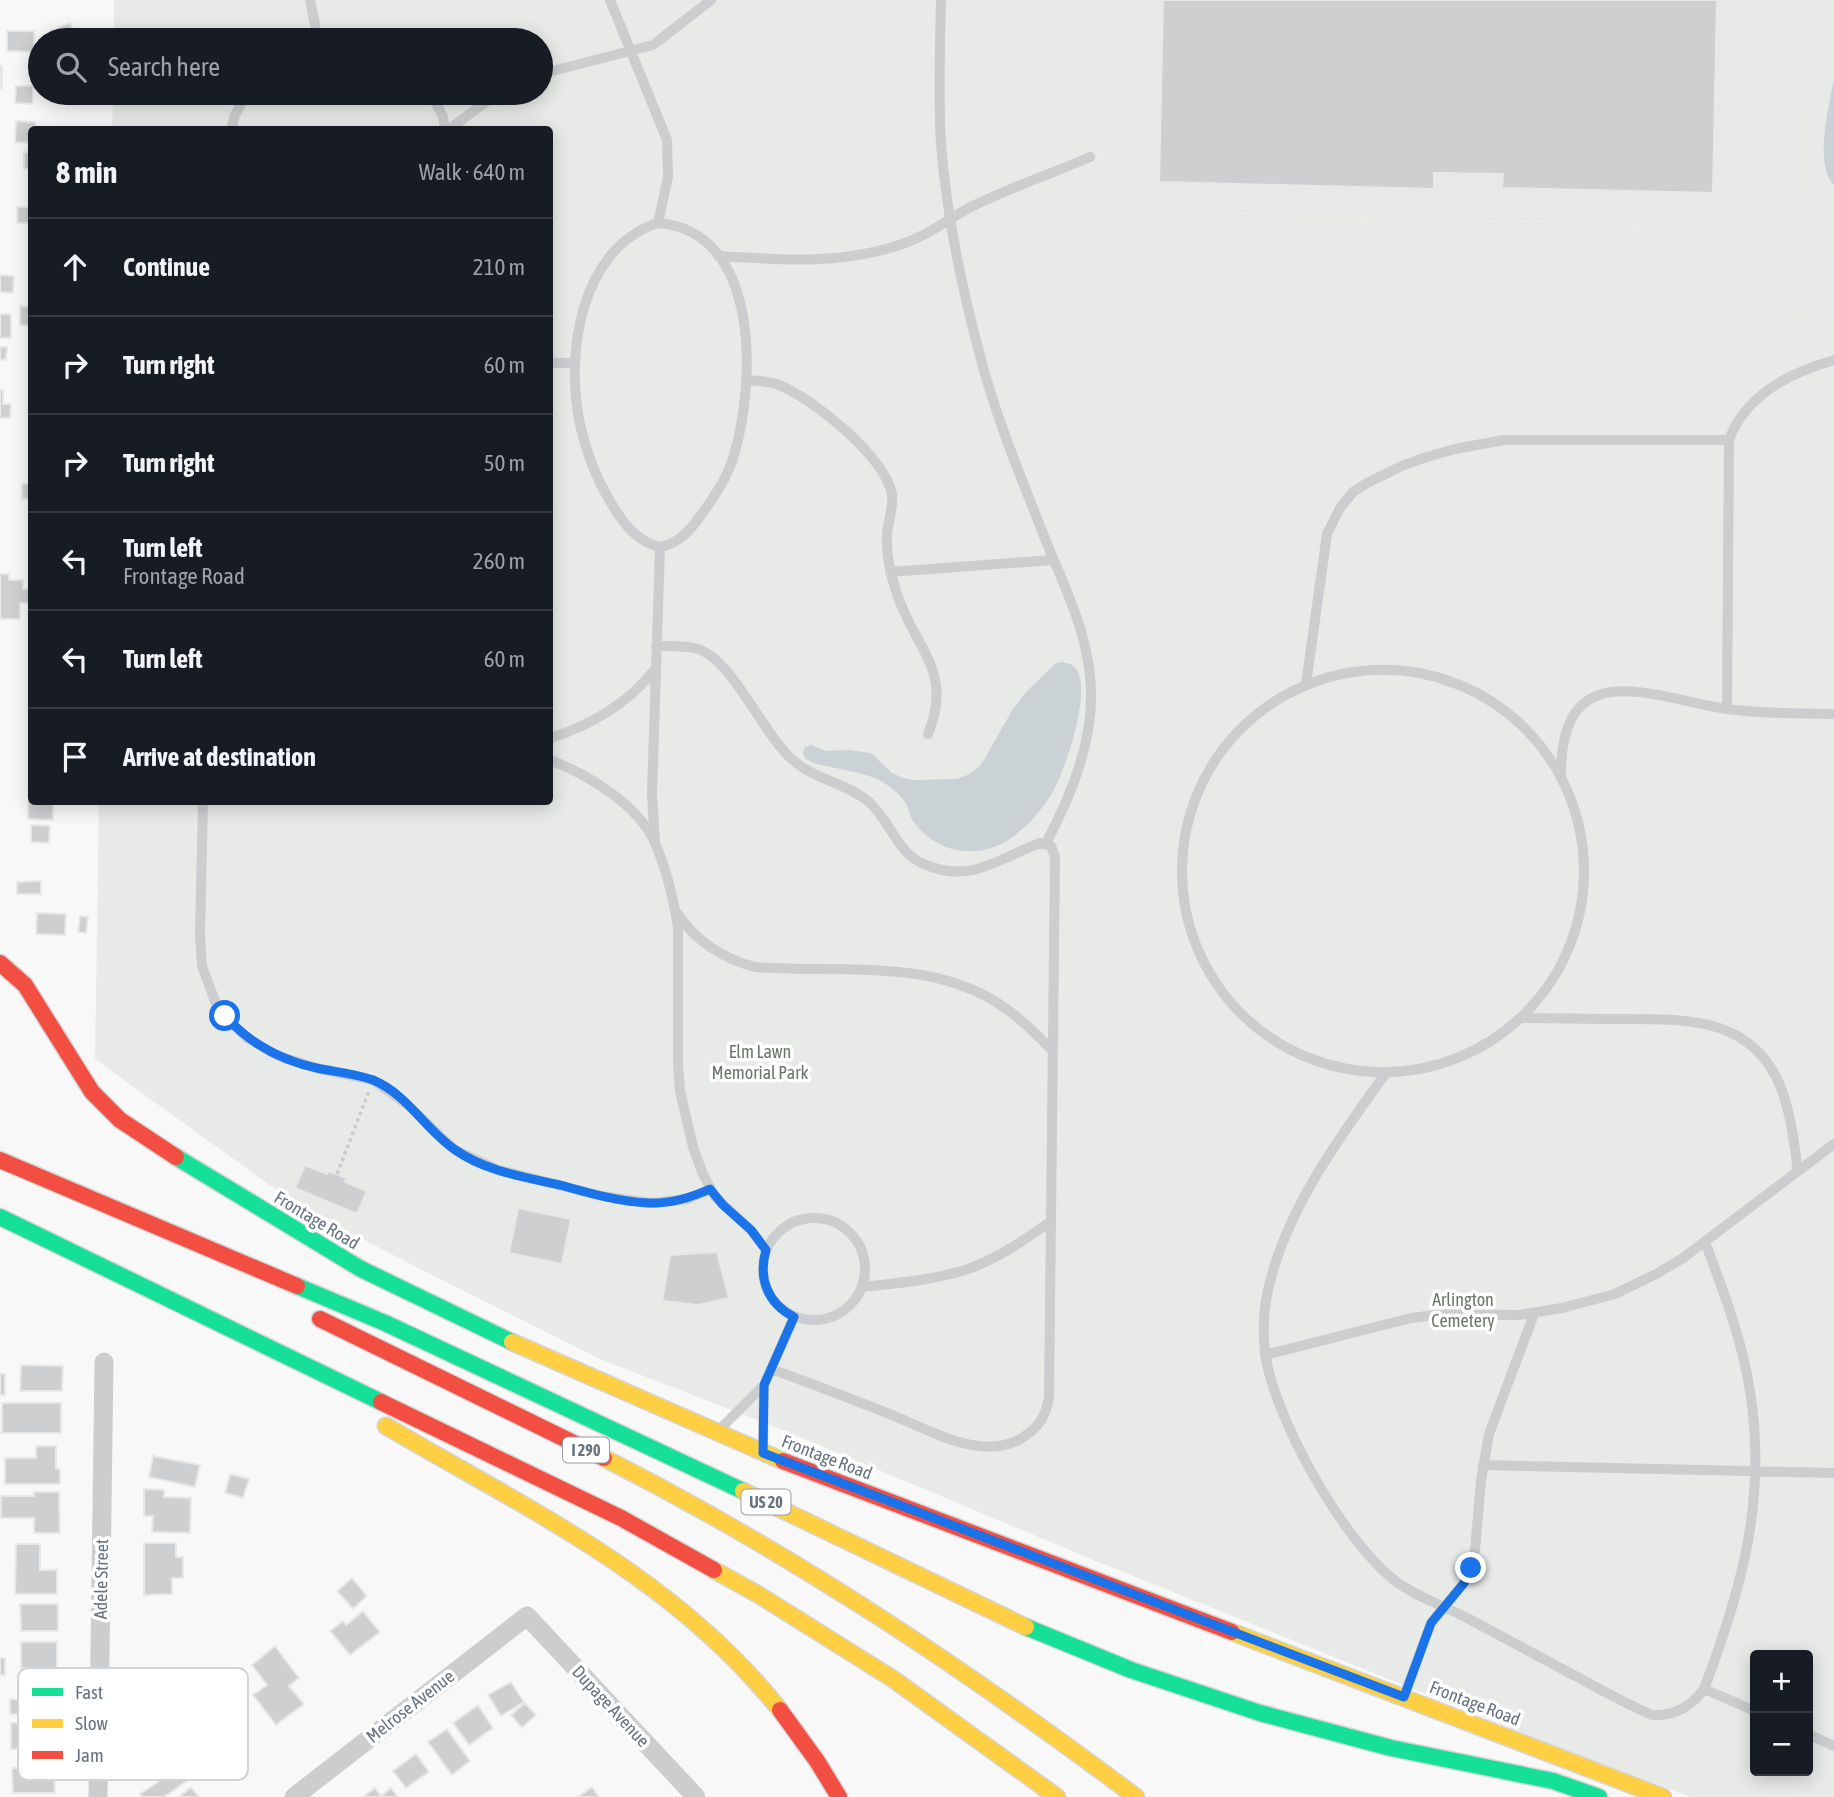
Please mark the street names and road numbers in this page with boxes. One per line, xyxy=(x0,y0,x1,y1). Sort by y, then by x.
street label: Frontage Road xyxy=(271,1186,363,1254)
street label: Frontage Road xyxy=(779,1430,875,1484)
road number: I 290 xyxy=(563,1438,609,1462)
road number: US 20 xyxy=(742,1490,790,1514)
street label: Adele Street xyxy=(90,1539,112,1619)
street label: Dupage Avenue xyxy=(568,1661,654,1751)
street label: Melrose Avenue xyxy=(362,1665,458,1747)
street label: Frontage Road xyxy=(1427,1676,1523,1730)

